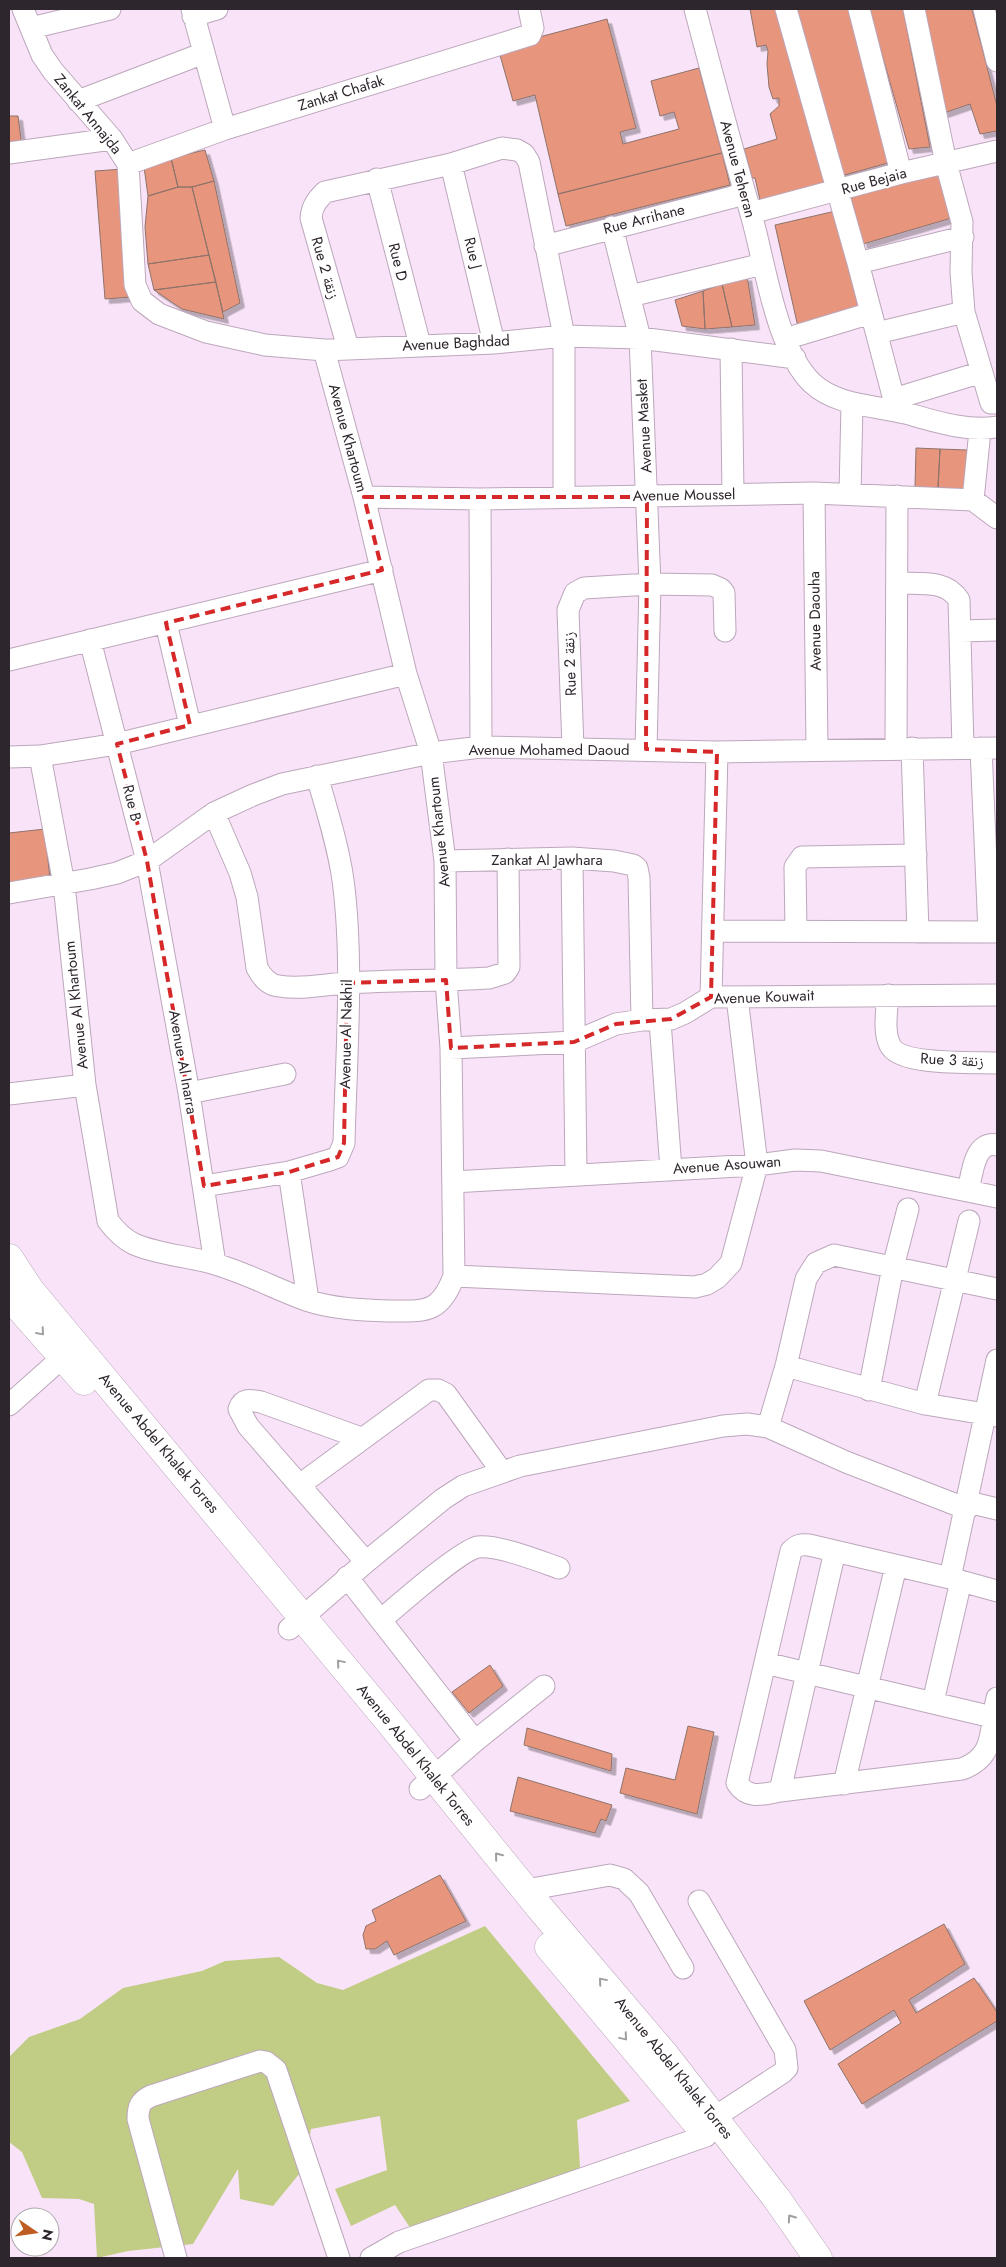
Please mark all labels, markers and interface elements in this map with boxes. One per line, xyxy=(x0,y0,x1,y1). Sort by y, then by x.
street label: Zankat Annajda xyxy=(49,69,127,159)
street label: Zankat Chafak xyxy=(295,69,387,116)
street label: Avenue Teheran xyxy=(714,118,762,220)
street label: Rue Bejaia xyxy=(839,162,909,200)
street label: Rue Arrihane xyxy=(601,198,687,240)
street label: Rue 2 زنقة xyxy=(306,234,344,302)
street label: Rue J xyxy=(458,235,488,271)
street label: Rue D xyxy=(383,241,413,283)
street label: Avenue Baghdad xyxy=(402,329,510,357)
street label: Avenue Masket xyxy=(631,378,657,474)
street label: Avenue Khartoum xyxy=(323,381,373,495)
street label: Avenue Moussel xyxy=(632,483,736,507)
street label: Avenue Daouha xyxy=(803,571,827,671)
street label: Rue 2 زنقة xyxy=(558,631,582,696)
street label: Avenue Mohamed Daoud xyxy=(468,739,630,761)
street label: Avenue Khartoum xyxy=(422,775,456,889)
street label: Rue B xyxy=(117,782,147,824)
street label: Zankat Al Jawhara xyxy=(491,849,603,871)
street label: Avenue Al Khartoum xyxy=(58,940,94,1070)
street label: Avenue Al Nakhil xyxy=(334,979,358,1089)
street label: Avenue Kouwait xyxy=(714,984,815,1010)
street label: Avenue Al Inarra xyxy=(163,1008,203,1116)
street label: Rue 3 زنقة xyxy=(920,1047,985,1073)
street label: Avenue Asouwan xyxy=(672,1150,782,1180)
one-way arrow xyxy=(35,1327,44,1336)
street label: Avenue Abdel Khalek Torres xyxy=(94,1368,224,1518)
one-way arrow xyxy=(337,1659,346,1668)
street label: Avenue Abdel Khalek Torres xyxy=(352,1679,480,1831)
one-way arrow xyxy=(496,1853,504,1862)
one-way arrow xyxy=(600,1978,608,1987)
street label: Avenue Abdel Khalek Torres xyxy=(610,1992,738,2144)
one-way arrow xyxy=(618,2032,627,2041)
north arrow xyxy=(10,2207,60,2257)
one-way arrow xyxy=(788,2214,797,2224)
text: N xyxy=(37,2227,59,2243)

